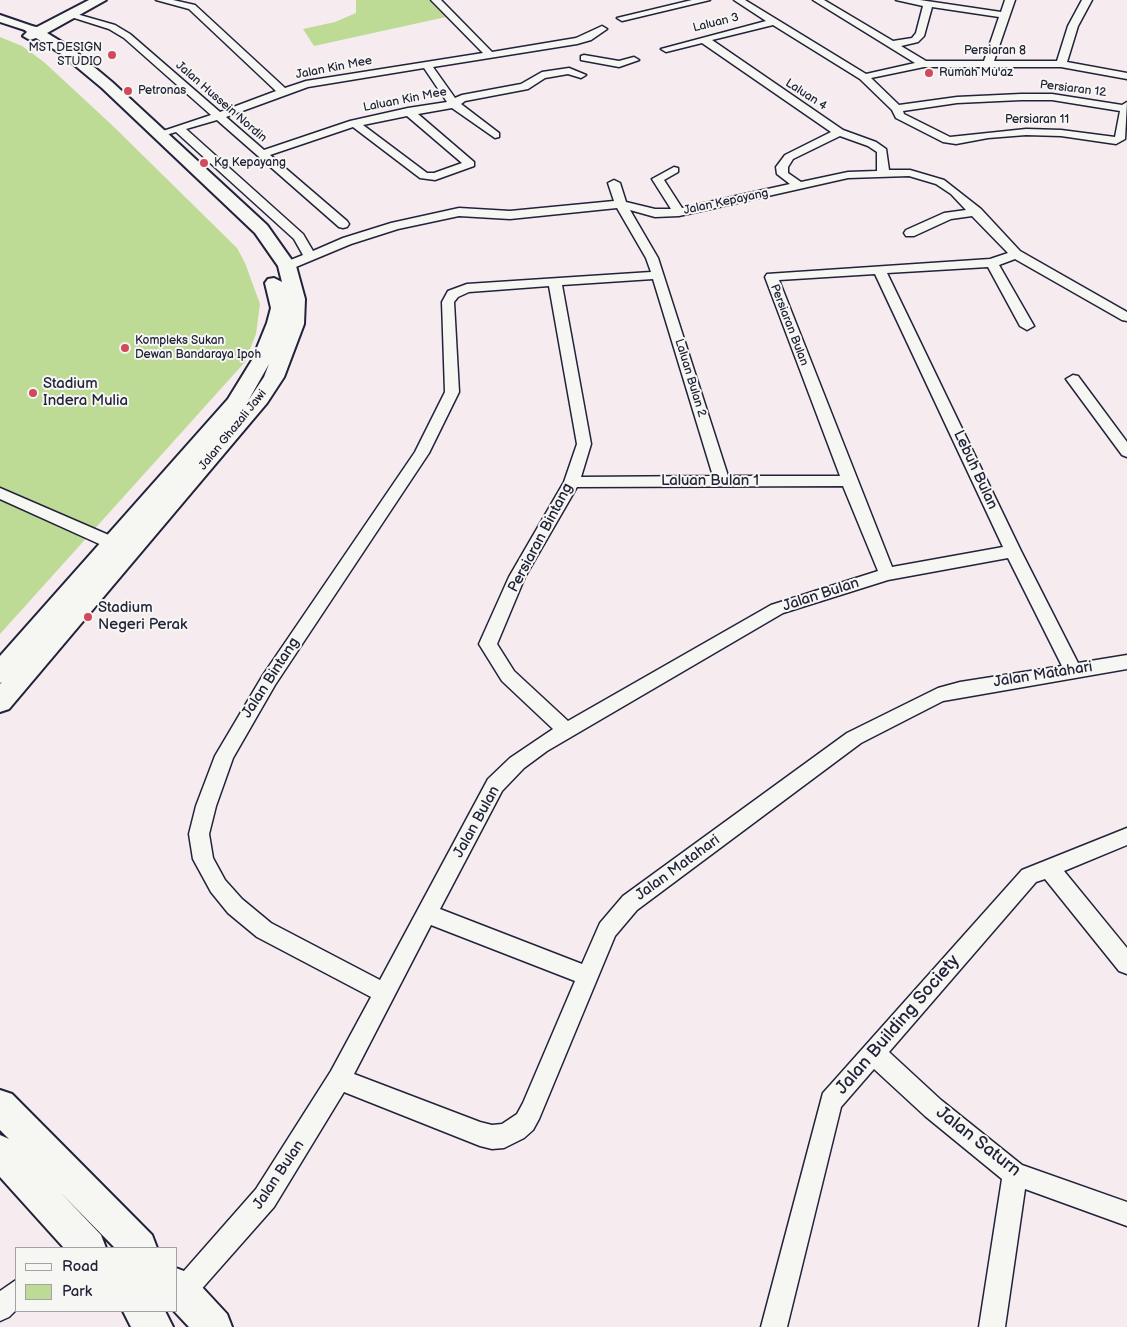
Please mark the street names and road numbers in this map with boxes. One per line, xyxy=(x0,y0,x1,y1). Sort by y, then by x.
street label: Laluan 3 xyxy=(692,10,740,36)
street label: Persiaran 8 xyxy=(964,44,1026,58)
street label: Jalan Kin Mee xyxy=(295,54,373,82)
street label: Jalan Hussein Nordin xyxy=(173,59,269,145)
street label: Laluan 4 xyxy=(782,76,830,114)
street label: Persiaran 12 xyxy=(1039,78,1107,100)
street label: Laluan Kin Mee xyxy=(362,85,448,115)
street label: Persiaran 11 xyxy=(1005,113,1069,127)
street label: Jalan Kepayang xyxy=(682,186,770,218)
street label: Persiaran Bulan xyxy=(767,282,811,368)
street label: Laluan Bulan 2 xyxy=(671,337,709,419)
street label: Jalan Ghazali Jawi xyxy=(196,387,270,473)
street label: Lebuh Bulan xyxy=(949,428,1001,512)
street label: Laluan Bulan 1 xyxy=(661,472,759,490)
street label: Persiaran Bintang xyxy=(505,480,577,596)
street label: Jalan Bulan xyxy=(781,574,861,616)
street label: Jalan Bintang xyxy=(238,634,304,722)
street label: Jalan Matahari xyxy=(992,658,1094,692)
street label: Jalan Bulan xyxy=(450,783,504,861)
street label: Jalan Matahari xyxy=(632,831,724,905)
street label: Jalan Building Society xyxy=(831,951,965,1099)
street label: Jalan Saturn xyxy=(931,1102,1025,1182)
street label: Jalan Bulan xyxy=(249,1137,309,1213)

